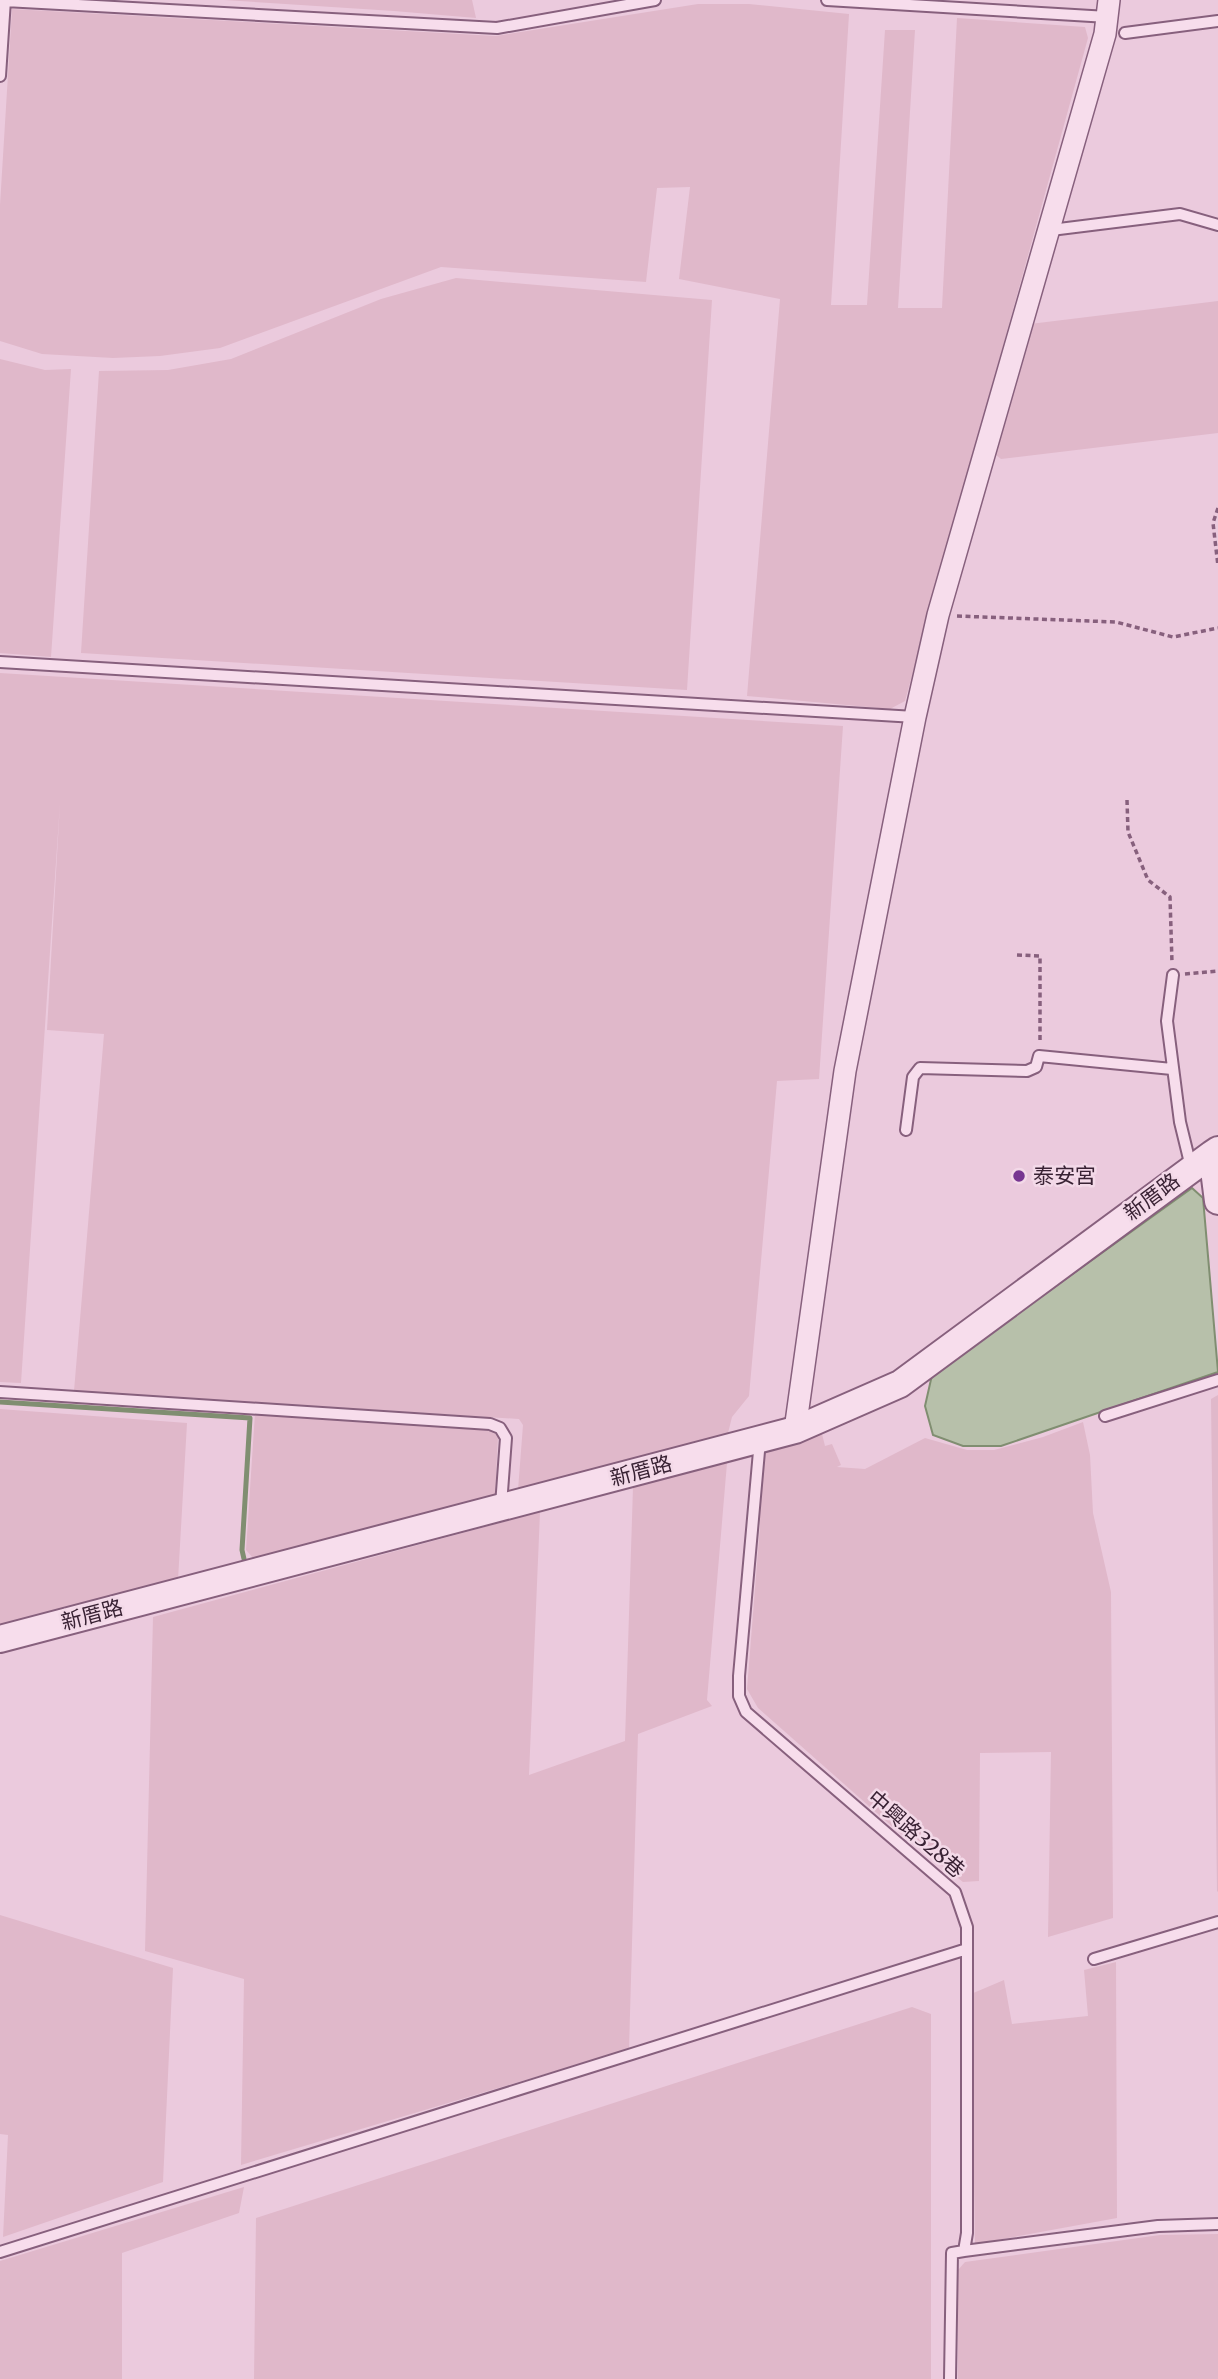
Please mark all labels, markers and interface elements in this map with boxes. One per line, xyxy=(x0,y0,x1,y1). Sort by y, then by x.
place label: 泰安宮 xyxy=(1033,1162,1096,1189)
street label: 新厝路 xyxy=(1118,1167,1185,1226)
marker: 泰安宮 xyxy=(1011,1168,1027,1184)
street label: 新厝路 xyxy=(607,1449,675,1492)
street label: 新厝路 xyxy=(58,1593,126,1636)
street label: 中興路328巷 xyxy=(862,1784,970,1883)

